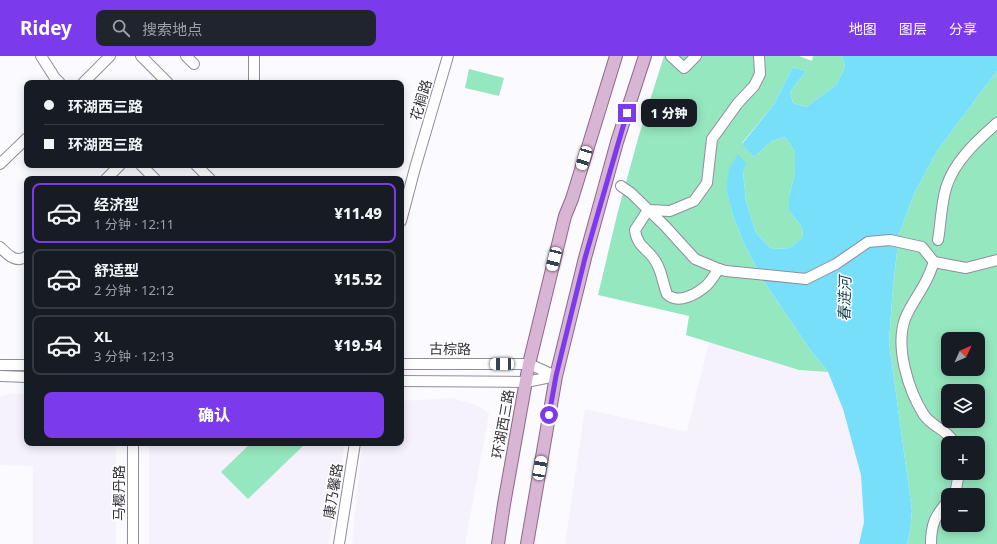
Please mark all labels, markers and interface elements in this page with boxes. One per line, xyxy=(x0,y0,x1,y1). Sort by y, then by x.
search box xyxy=(96,10,376,46)
text: Ridey xyxy=(20,15,72,41)
icon: search xyxy=(110,17,132,39)
text: 搜索地点 xyxy=(142,19,202,39)
text: 地图 xyxy=(849,19,877,38)
text: 图层 xyxy=(899,19,927,38)
text: 分享 xyxy=(949,19,977,38)
street label: 花榈路 xyxy=(405,77,436,123)
text: 环湖西三路 xyxy=(68,96,143,116)
callout: 1 分钟 xyxy=(641,99,697,127)
route end xyxy=(618,104,636,122)
text: 1 分钟 xyxy=(651,104,687,122)
text: 环湖西三路 xyxy=(68,134,143,154)
car xyxy=(575,145,593,171)
text: 经济型 xyxy=(94,194,139,214)
icon: car xyxy=(46,195,82,231)
text: ¥11.49 xyxy=(334,203,382,223)
text: 1 分钟 · 12:11 xyxy=(94,215,174,233)
car xyxy=(545,246,563,272)
text: 舒适型 xyxy=(94,260,139,280)
icon: car xyxy=(46,261,82,297)
text: ¥15.52 xyxy=(334,269,382,289)
water label: 春涟河 xyxy=(834,273,854,322)
text: 2 分钟 · 12:12 xyxy=(94,281,174,299)
text: XL xyxy=(94,326,112,346)
icon: car xyxy=(46,327,82,363)
north arrow xyxy=(941,332,985,376)
map controls xyxy=(941,332,985,532)
text: ¥19.54 xyxy=(334,335,382,355)
street label: 古棕路 xyxy=(429,339,471,358)
text: 3 分钟 · 12:13 xyxy=(94,347,174,365)
car xyxy=(490,358,514,370)
button: layers xyxy=(941,384,985,428)
street label: 环湖西三路 xyxy=(487,388,518,460)
button: 确认 xyxy=(44,392,384,438)
route start xyxy=(540,406,558,424)
button: + xyxy=(941,436,985,480)
car xyxy=(532,455,548,481)
street label: 康乃馨路 xyxy=(319,462,346,520)
street label: 马樱丹路 xyxy=(109,465,128,521)
button: − xyxy=(941,488,985,532)

